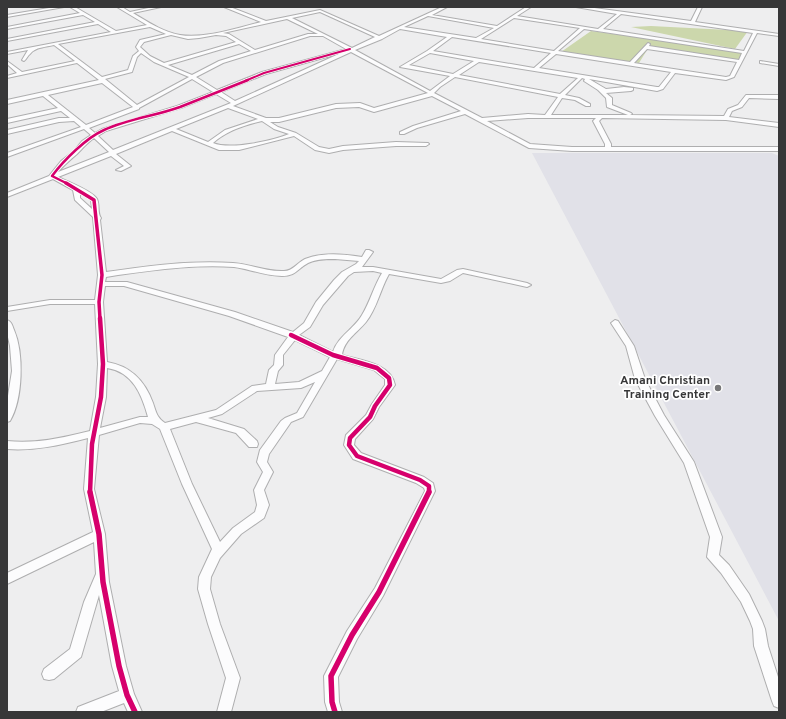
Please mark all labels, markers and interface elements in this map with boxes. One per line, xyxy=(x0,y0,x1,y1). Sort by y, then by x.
place label: Amani Christian Training Center xyxy=(620,373,710,403)
marker: Amani Christian Training Center xyxy=(713,383,723,393)

